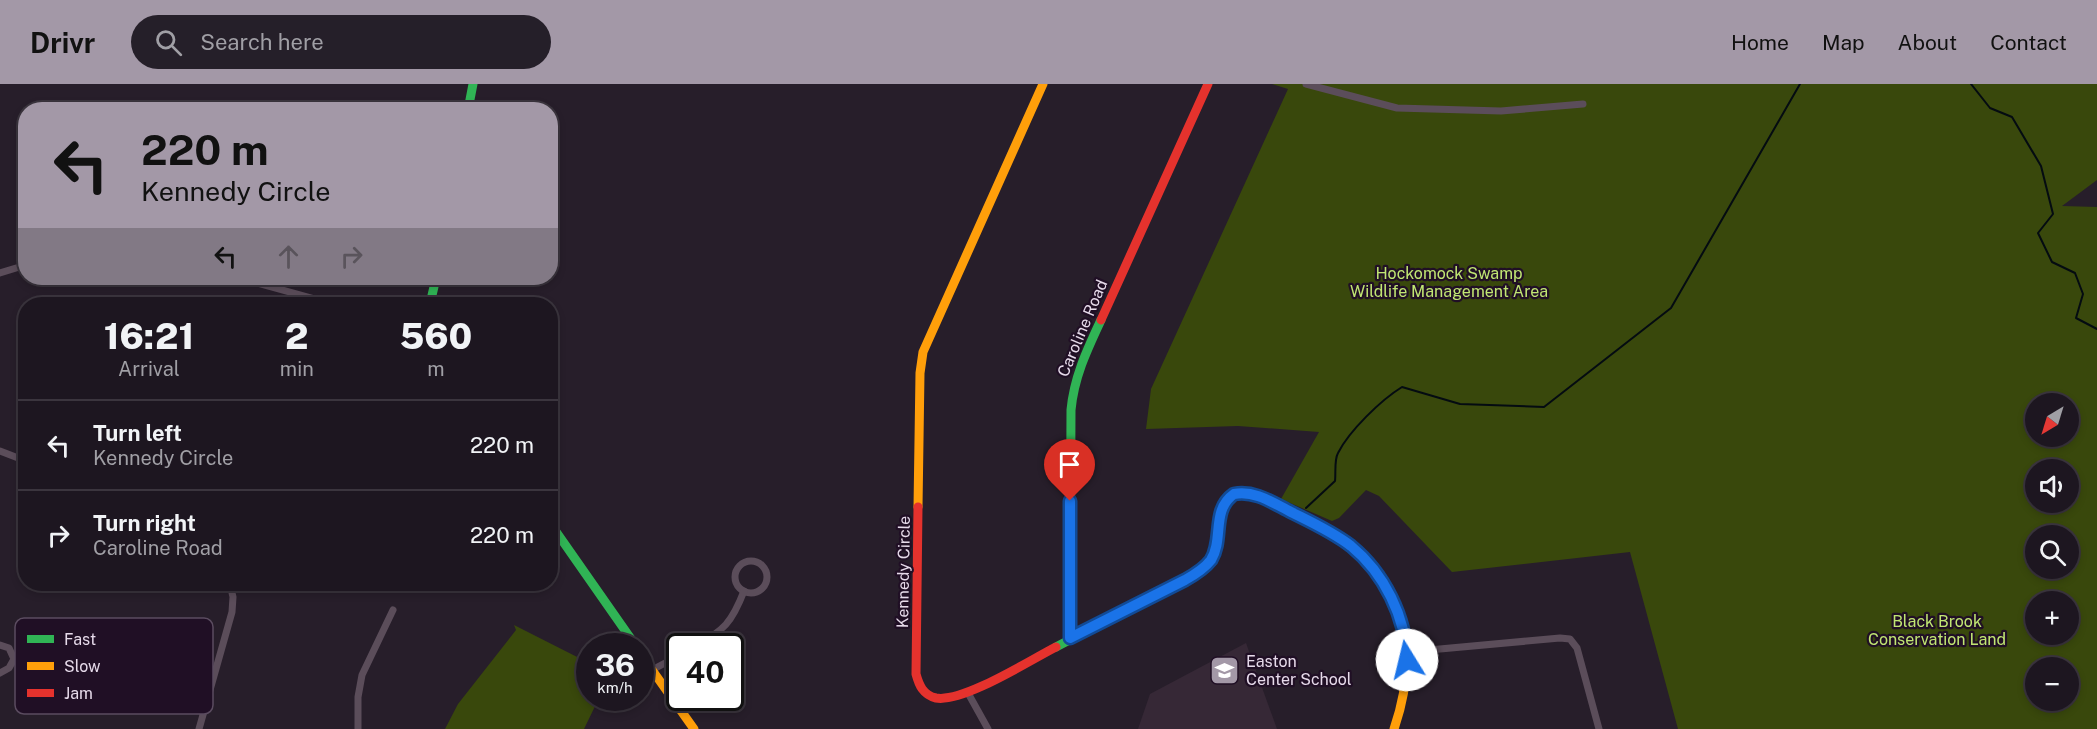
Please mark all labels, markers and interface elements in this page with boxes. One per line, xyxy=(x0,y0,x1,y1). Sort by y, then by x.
search box xyxy=(131,15,551,69)
text: Drivr xyxy=(30,26,95,59)
icon: search xyxy=(152,26,185,59)
text: Search here xyxy=(200,29,324,55)
text: Home xyxy=(1731,30,1789,55)
text: Map xyxy=(1822,30,1865,55)
text: About xyxy=(1898,30,1957,55)
text: Contact xyxy=(1990,30,2067,55)
text: 220 m xyxy=(141,125,269,174)
icon: left xyxy=(42,126,120,204)
text: Kennedy Circle xyxy=(141,175,331,207)
icon: left xyxy=(209,240,242,273)
icon: ahead xyxy=(272,240,305,273)
icon: right xyxy=(335,240,368,273)
park label: Hockomock Swamp Wildlife Management Area xyxy=(1350,264,1548,301)
street label: Caroline Road xyxy=(1053,277,1111,380)
text: 16:21 xyxy=(104,315,194,357)
text: 2 xyxy=(285,315,309,357)
text: 560 xyxy=(399,315,472,357)
text: Arrival xyxy=(118,357,180,381)
text: min xyxy=(280,357,314,381)
text: m xyxy=(427,357,445,381)
north arrow xyxy=(2025,393,2079,447)
map controls xyxy=(2025,393,2079,711)
text: Turn left xyxy=(93,420,182,446)
icon: left xyxy=(42,429,75,462)
text: 220 m xyxy=(470,432,534,458)
pin xyxy=(1044,439,1095,501)
text: Kennedy Circle xyxy=(93,446,233,470)
icon: arrive xyxy=(1053,448,1086,481)
button: sound xyxy=(2025,459,2079,513)
text: Turn right xyxy=(93,510,196,536)
street label: Kennedy Circle xyxy=(893,516,914,628)
icon: right xyxy=(42,519,75,552)
text: 220 m xyxy=(470,522,534,548)
button: search xyxy=(2025,525,2079,579)
text: Caroline Road xyxy=(93,536,223,560)
button: + xyxy=(2025,591,2079,645)
park label: Black Brook Conservation Land xyxy=(1868,612,2006,649)
legend xyxy=(15,618,213,714)
position arrow xyxy=(1375,628,1439,692)
text: Fast xyxy=(64,630,96,649)
speed limit sign: 40 xyxy=(666,633,744,711)
text: 36 xyxy=(595,647,635,683)
place label: Easton Center School xyxy=(1246,652,1352,689)
school or university icon: Easton Center School xyxy=(1209,654,1241,686)
text: Slow xyxy=(64,657,101,676)
button: − xyxy=(2025,657,2079,711)
text: km/h xyxy=(597,679,633,696)
text: Jam xyxy=(64,684,93,703)

